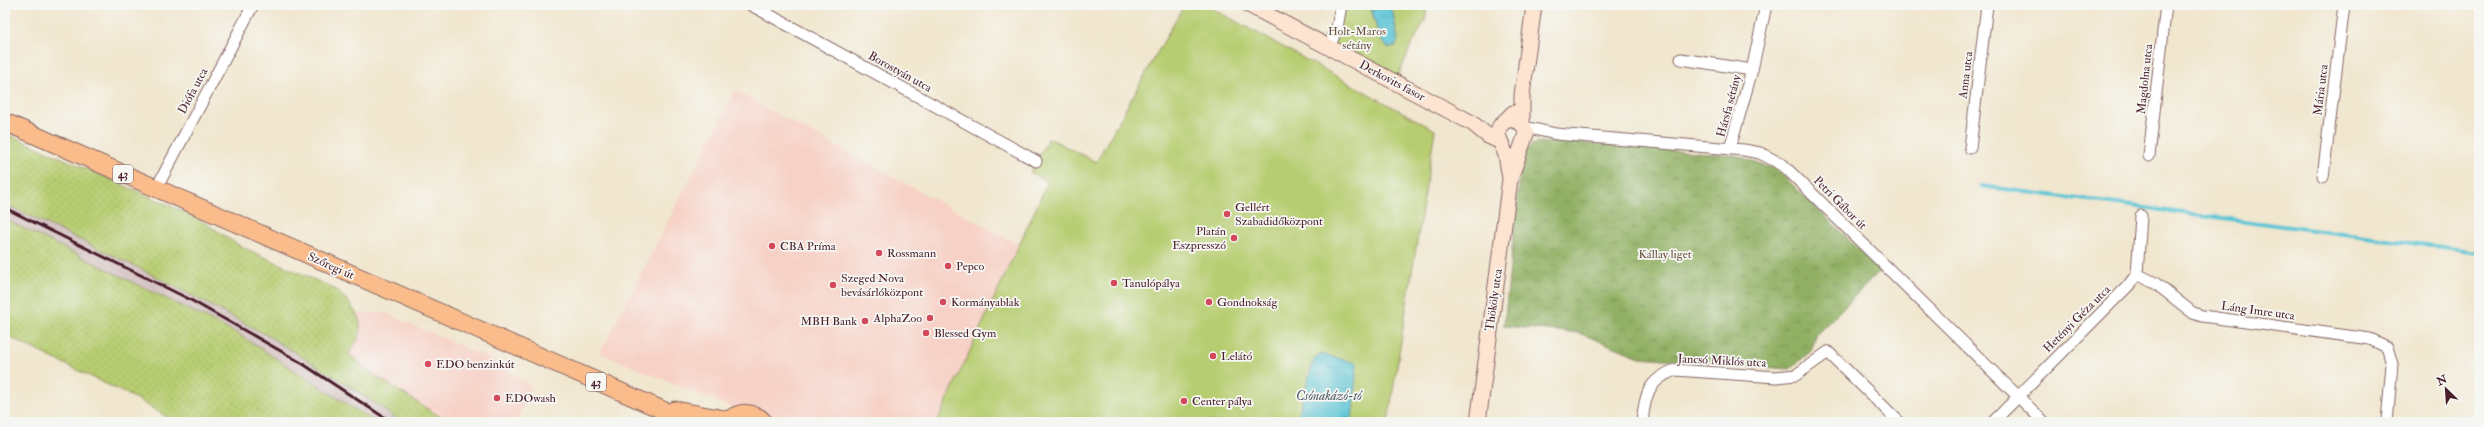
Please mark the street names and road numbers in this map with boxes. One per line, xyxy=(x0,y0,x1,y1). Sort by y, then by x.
street label: Magdolna utca xyxy=(2134,42,2156,115)
street label: Borostyán utca xyxy=(866,48,935,96)
street label: Anna utca xyxy=(1956,50,1976,100)
street label: Derkovits fasor xyxy=(1356,57,1428,105)
street label: Mária utca xyxy=(2310,63,2332,116)
street label: Diófa utca xyxy=(175,65,212,117)
street label: Hársfa sétány xyxy=(1713,72,1745,139)
road number: 43 xyxy=(113,165,133,183)
street label: Petri Gábor út xyxy=(1810,173,1870,233)
street label: Szőregi út xyxy=(305,249,357,283)
street label: Thököly utca xyxy=(1482,267,1506,332)
street label: Hetényi Géza utca xyxy=(2040,282,2114,356)
street label: Láng Imre utca xyxy=(2220,298,2297,324)
street label: Jancsó Miklós utca xyxy=(1676,351,1768,371)
road number: 43 xyxy=(586,373,606,391)

